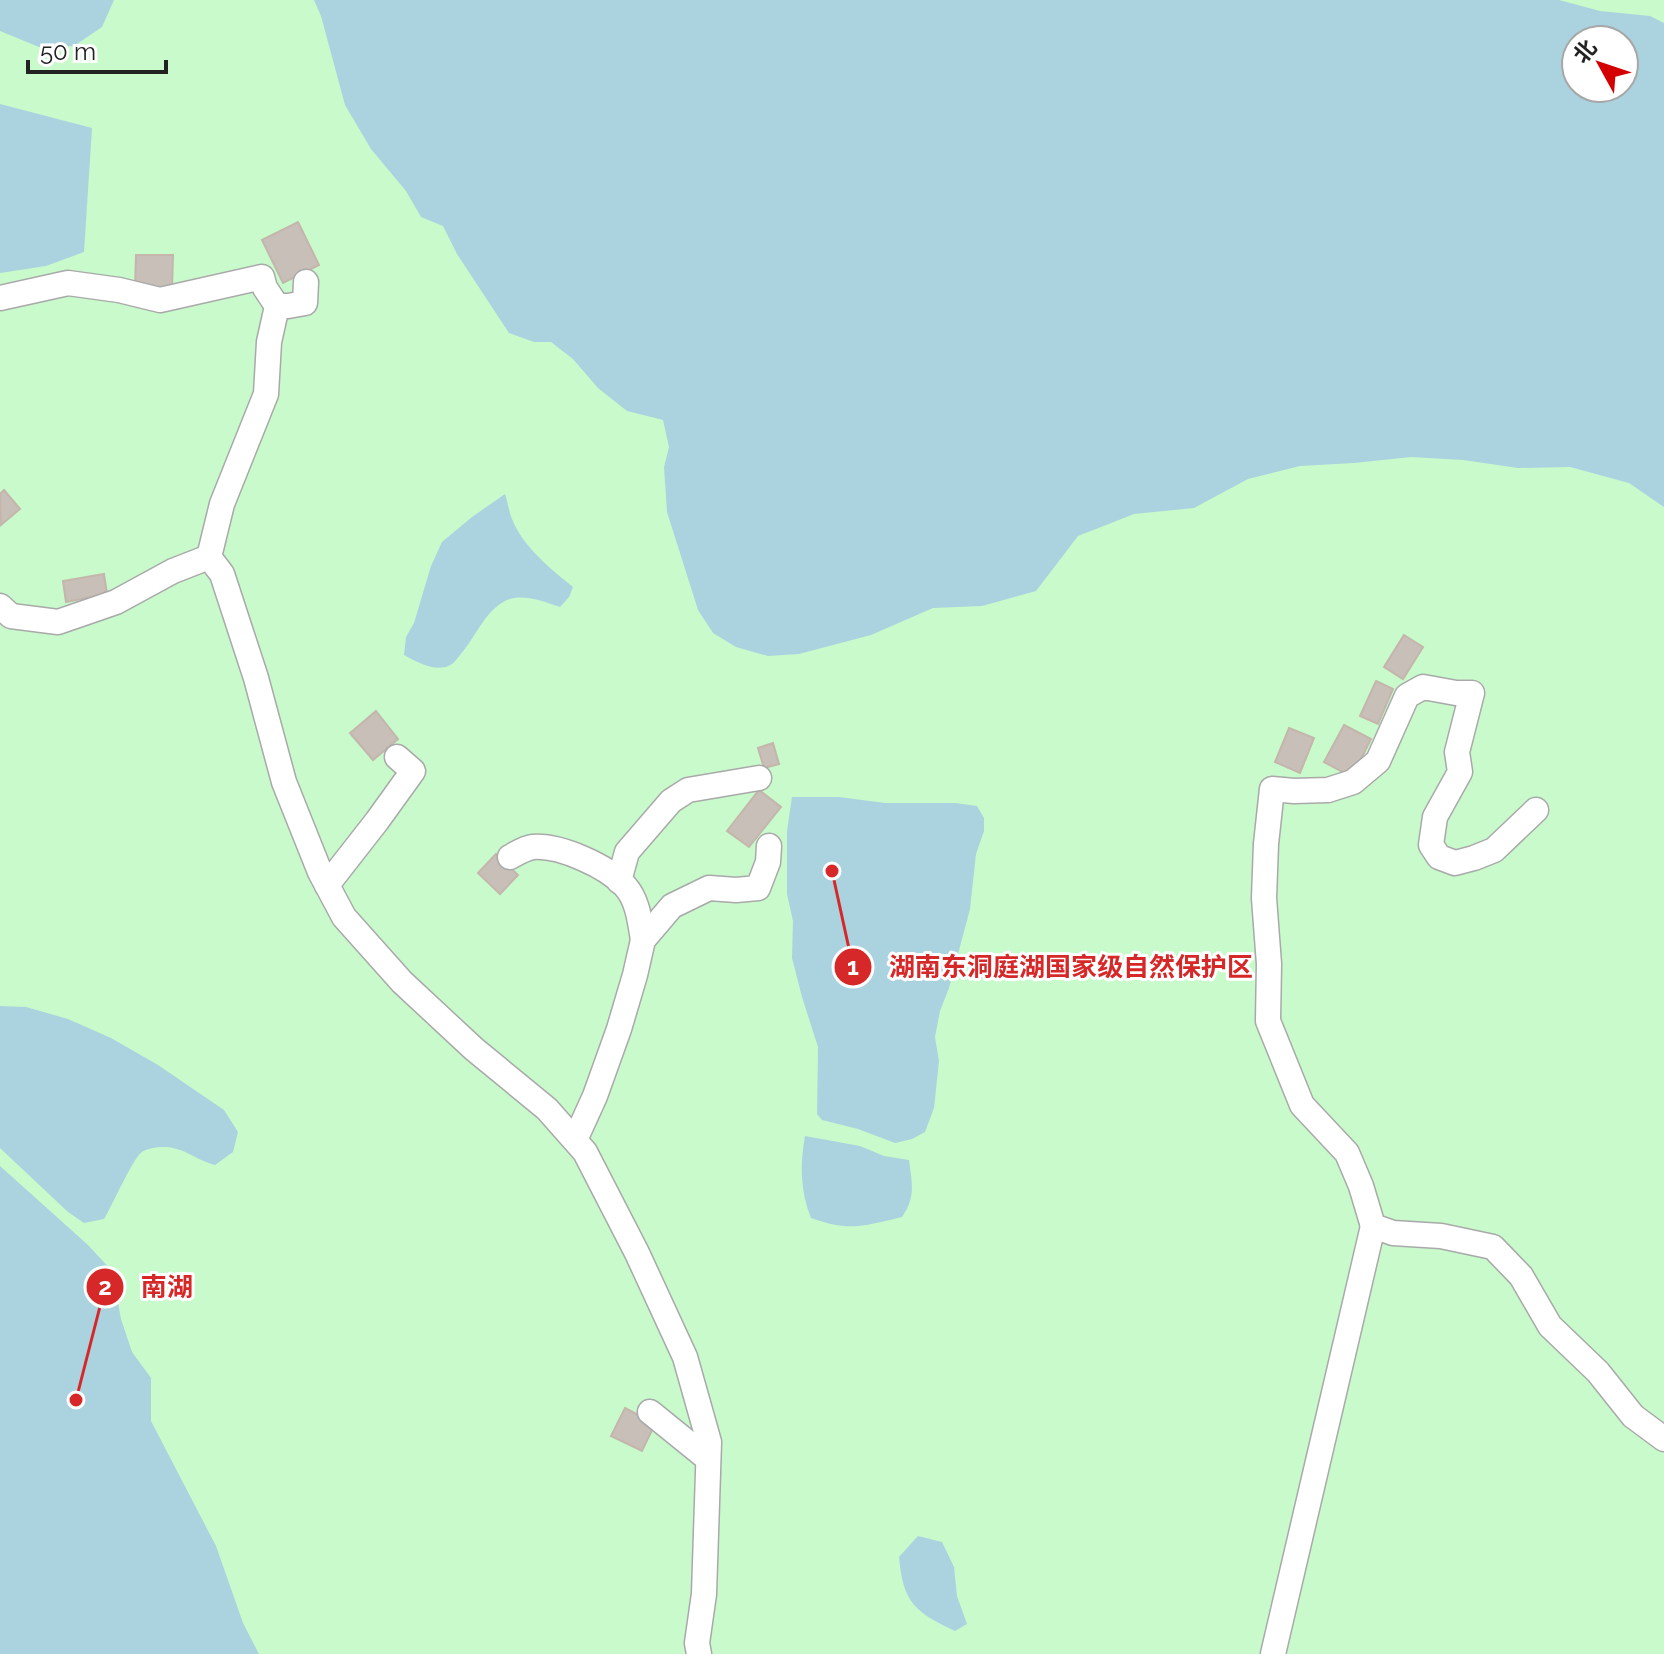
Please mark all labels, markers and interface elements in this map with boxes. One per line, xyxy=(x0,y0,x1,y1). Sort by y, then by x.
scale bar xyxy=(28,24,166,74)
north arrow xyxy=(1560,24,1640,104)
text: 北 xyxy=(1568,34,1602,68)
text: 50 m xyxy=(40,37,96,66)
callout: 湖南东洞庭湖国家级自然保护区 xyxy=(833,942,1269,992)
text: 1 xyxy=(847,952,859,981)
text: 湖南东洞庭湖国家级自然保护区 xyxy=(889,952,1253,982)
callout: 南湖 xyxy=(85,1262,209,1312)
text: 2 xyxy=(98,1272,112,1301)
text: 南湖 xyxy=(141,1272,193,1302)

